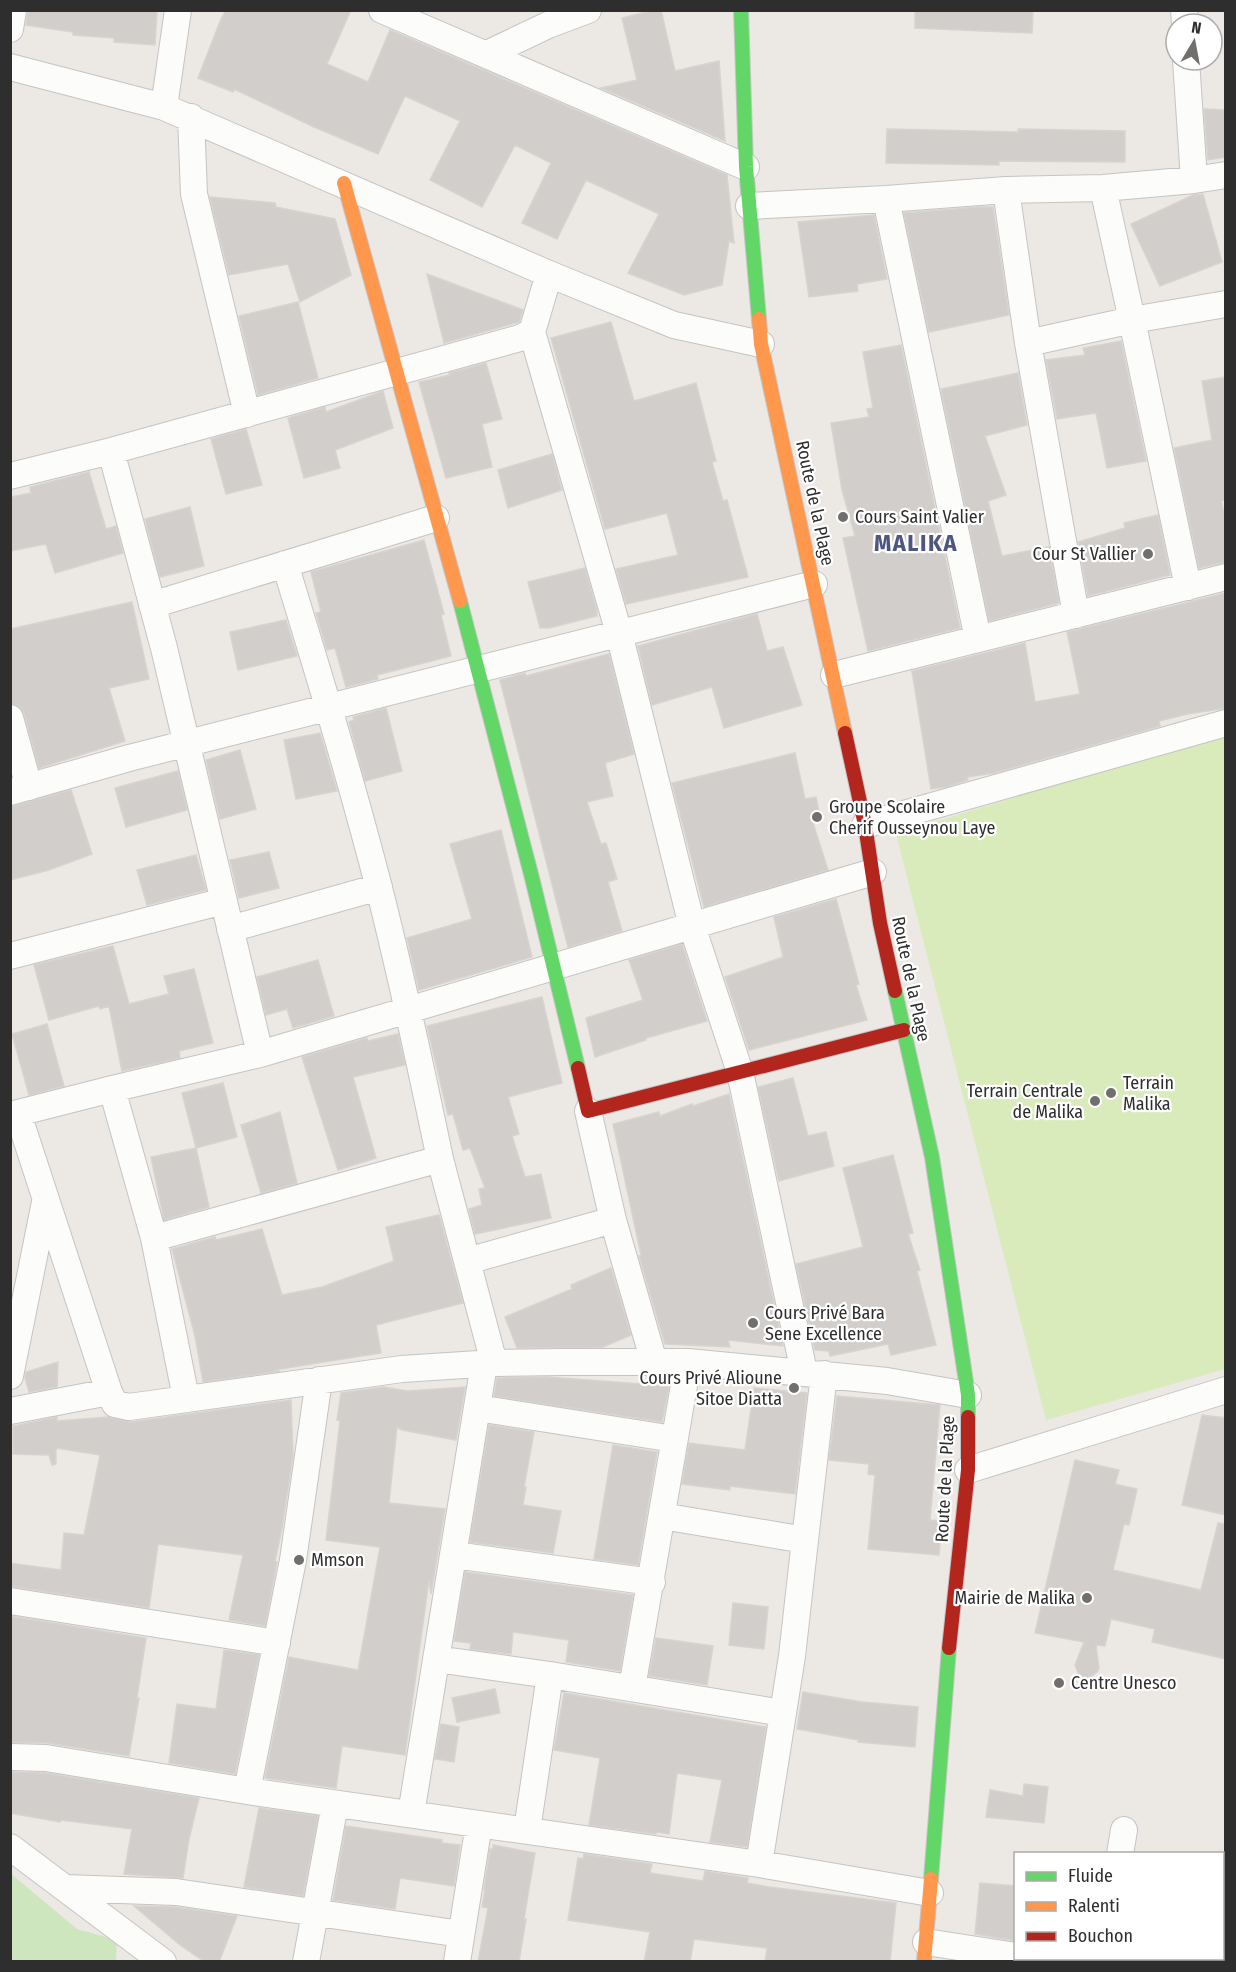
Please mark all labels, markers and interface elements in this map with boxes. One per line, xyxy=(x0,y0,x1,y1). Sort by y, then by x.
north arrow xyxy=(1164,12,1224,72)
text: N xyxy=(1190,18,1203,38)
street label: Route de la Plage xyxy=(791,438,839,568)
place label: Cours Saint Valier xyxy=(855,506,985,528)
marker: Cours Saint Valier xyxy=(836,510,850,524)
district label: MALIKA xyxy=(874,529,958,557)
place label: Cour St Vallier xyxy=(1032,543,1137,565)
marker: Cour St Vallier xyxy=(1141,547,1155,561)
place label: Groupe Scolaire Cherif Ousseynou Laye xyxy=(829,796,996,839)
marker: Groupe Scolaire Cherif Ousseynou Laye xyxy=(810,810,824,824)
street label: Route de la Plage xyxy=(887,914,935,1044)
place label: Terrain Malika xyxy=(1123,1072,1174,1115)
place label: Terrain Centrale de Malika xyxy=(967,1080,1083,1123)
marker: Terrain Malika xyxy=(1104,1086,1118,1100)
marker: Terrain Centrale de Malika xyxy=(1088,1094,1102,1108)
place label: Cours Privé Bara Sene Excellence xyxy=(765,1302,885,1345)
marker: Cours Privé Bara Sene Excellence xyxy=(746,1316,760,1330)
place label: Cours Privé Alioune Sitoe Diatta xyxy=(639,1367,782,1410)
marker: Cours Privé Alioune Sitoe Diatta xyxy=(787,1381,801,1395)
street label: Route de la Plage xyxy=(931,1415,959,1543)
place label: Mmson xyxy=(311,1549,364,1571)
marker: Mmson xyxy=(292,1553,306,1567)
place label: Mairie de Malika xyxy=(954,1587,1075,1609)
marker: Mairie de Malika xyxy=(1080,1591,1094,1605)
place label: Centre Unesco xyxy=(1071,1672,1176,1694)
marker: Centre Unesco xyxy=(1052,1676,1066,1690)
legend xyxy=(1014,1852,1224,1960)
text: Fluide xyxy=(1068,1865,1113,1887)
text: Ralenti xyxy=(1068,1895,1120,1917)
text: Bouchon xyxy=(1068,1925,1133,1947)

